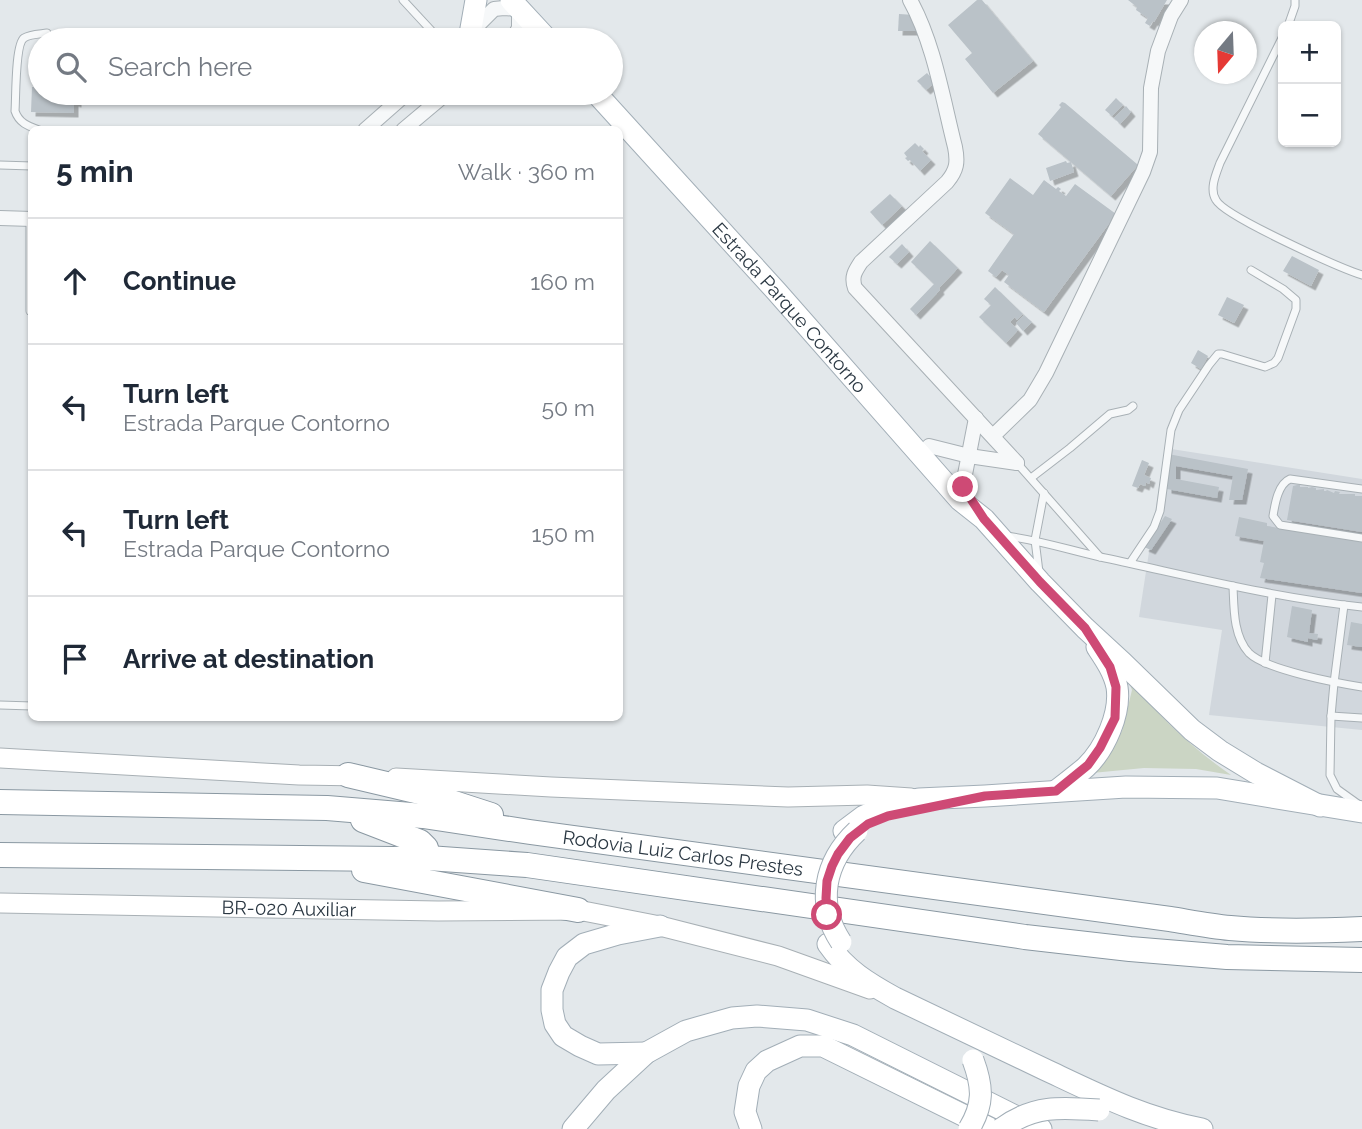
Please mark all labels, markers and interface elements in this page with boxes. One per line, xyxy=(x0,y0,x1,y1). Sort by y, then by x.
north arrow xyxy=(1194,21,1257,84)
map controls xyxy=(1278,21,1341,147)
button: + xyxy=(1278,21,1341,84)
search box xyxy=(28,28,623,105)
icon: search xyxy=(52,48,90,86)
text: Search here xyxy=(108,52,252,82)
button: − xyxy=(1278,84,1341,147)
text: 5 min xyxy=(56,154,134,189)
text: Walk · 360 m xyxy=(458,158,595,185)
street label: Estrada Parque Contorno xyxy=(708,218,871,397)
icon: ahead xyxy=(56,262,94,300)
text: Continue xyxy=(123,266,236,296)
text: 160 m xyxy=(530,268,595,295)
text: Turn left xyxy=(123,379,229,409)
icon: left xyxy=(56,388,94,426)
text: 50 m xyxy=(541,394,595,421)
text: Estrada Parque Contorno xyxy=(123,409,390,436)
route end xyxy=(947,471,978,502)
text: Turn left xyxy=(123,505,229,535)
icon: left xyxy=(56,514,94,552)
text: 150 m xyxy=(532,520,595,547)
text: Estrada Parque Contorno xyxy=(123,535,390,562)
icon: arrive xyxy=(56,640,94,678)
text: Arrive at destination xyxy=(123,644,374,674)
street label: Rodovia Luiz Carlos Prestes xyxy=(562,826,804,880)
street label: BR-020 Auxiliar xyxy=(221,896,357,921)
route start xyxy=(811,899,842,930)

